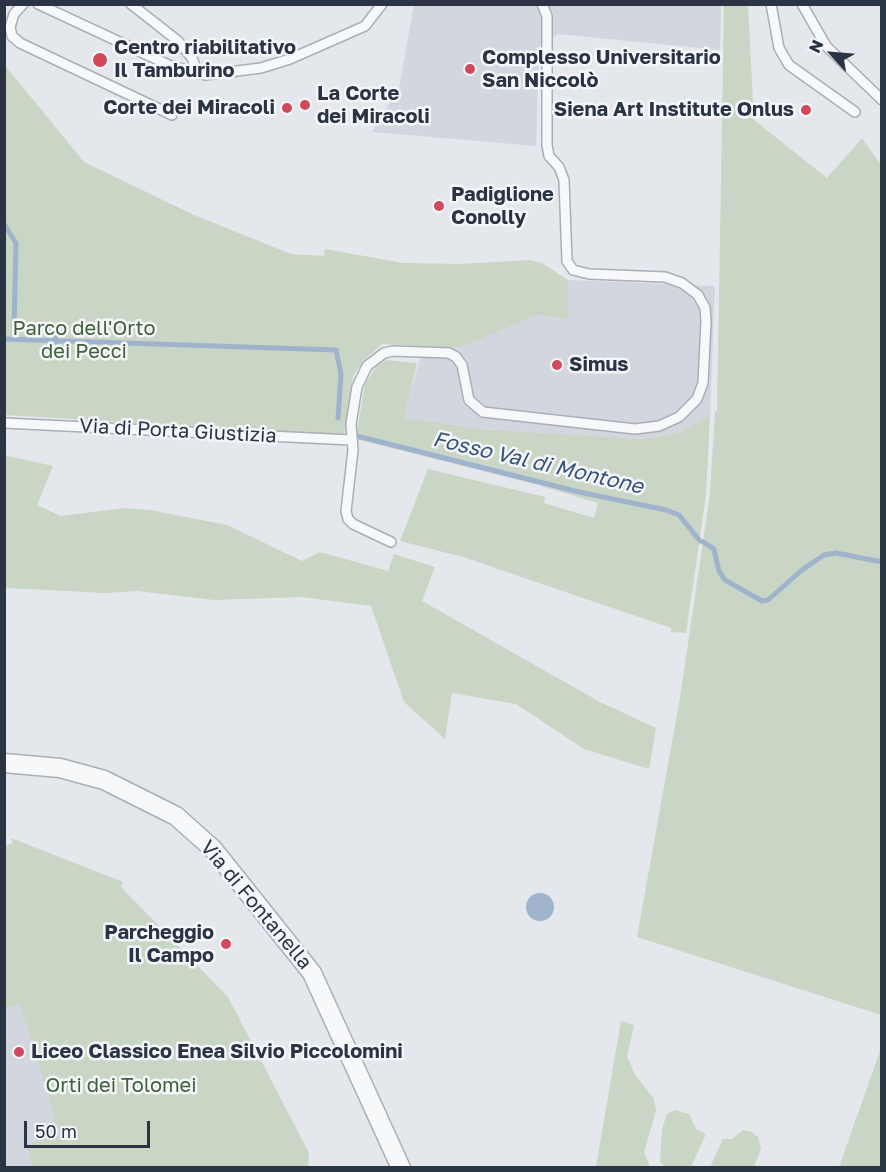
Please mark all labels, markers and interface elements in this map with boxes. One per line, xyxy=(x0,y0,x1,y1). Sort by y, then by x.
north arrow xyxy=(802,24,862,84)
place label: Centro riabilitativo Il Tamburino xyxy=(114,36,296,83)
text: N xyxy=(804,36,827,56)
place label: Complesso Universitario San Niccolò xyxy=(482,46,721,93)
marker: Centro riabilitativo Il Tamburino xyxy=(91,51,109,69)
marker: Complesso Universitario San Niccolò xyxy=(463,62,477,76)
place label: La Corte dei Miracoli xyxy=(317,82,430,129)
place label: Corte dei Miracoli xyxy=(103,96,275,120)
marker: La Corte dei Miracoli xyxy=(298,98,312,112)
place label: Siena Art Institute Onlus xyxy=(554,98,794,122)
marker: Corte dei Miracoli xyxy=(280,101,294,115)
marker: Siena Art Institute Onlus xyxy=(799,103,813,117)
place label: Padiglione Conolly xyxy=(451,183,554,230)
marker: Padiglione Conolly xyxy=(432,199,446,213)
park label: Parco dell'Orto dei Pecci xyxy=(13,317,155,364)
place label: Simus xyxy=(569,353,628,377)
marker: Simus xyxy=(550,358,564,372)
street label: Via di Porta Giustizia xyxy=(79,414,277,448)
water label: Fosso Val di Montone xyxy=(430,427,646,499)
street label: Via di Fontanella xyxy=(195,836,317,974)
place label: Parcheggio Il Campo xyxy=(104,921,214,968)
marker: Parcheggio Il Campo xyxy=(219,937,233,951)
place label: Liceo Classico Enea Silvio Piccolomini xyxy=(31,1040,403,1064)
marker: Liceo Classico Enea Silvio Piccolomini xyxy=(12,1045,26,1059)
park label: Orti dei Tolomei xyxy=(45,1074,197,1098)
scale bar xyxy=(27,1109,153,1147)
text: 50 m xyxy=(35,1120,77,1142)

